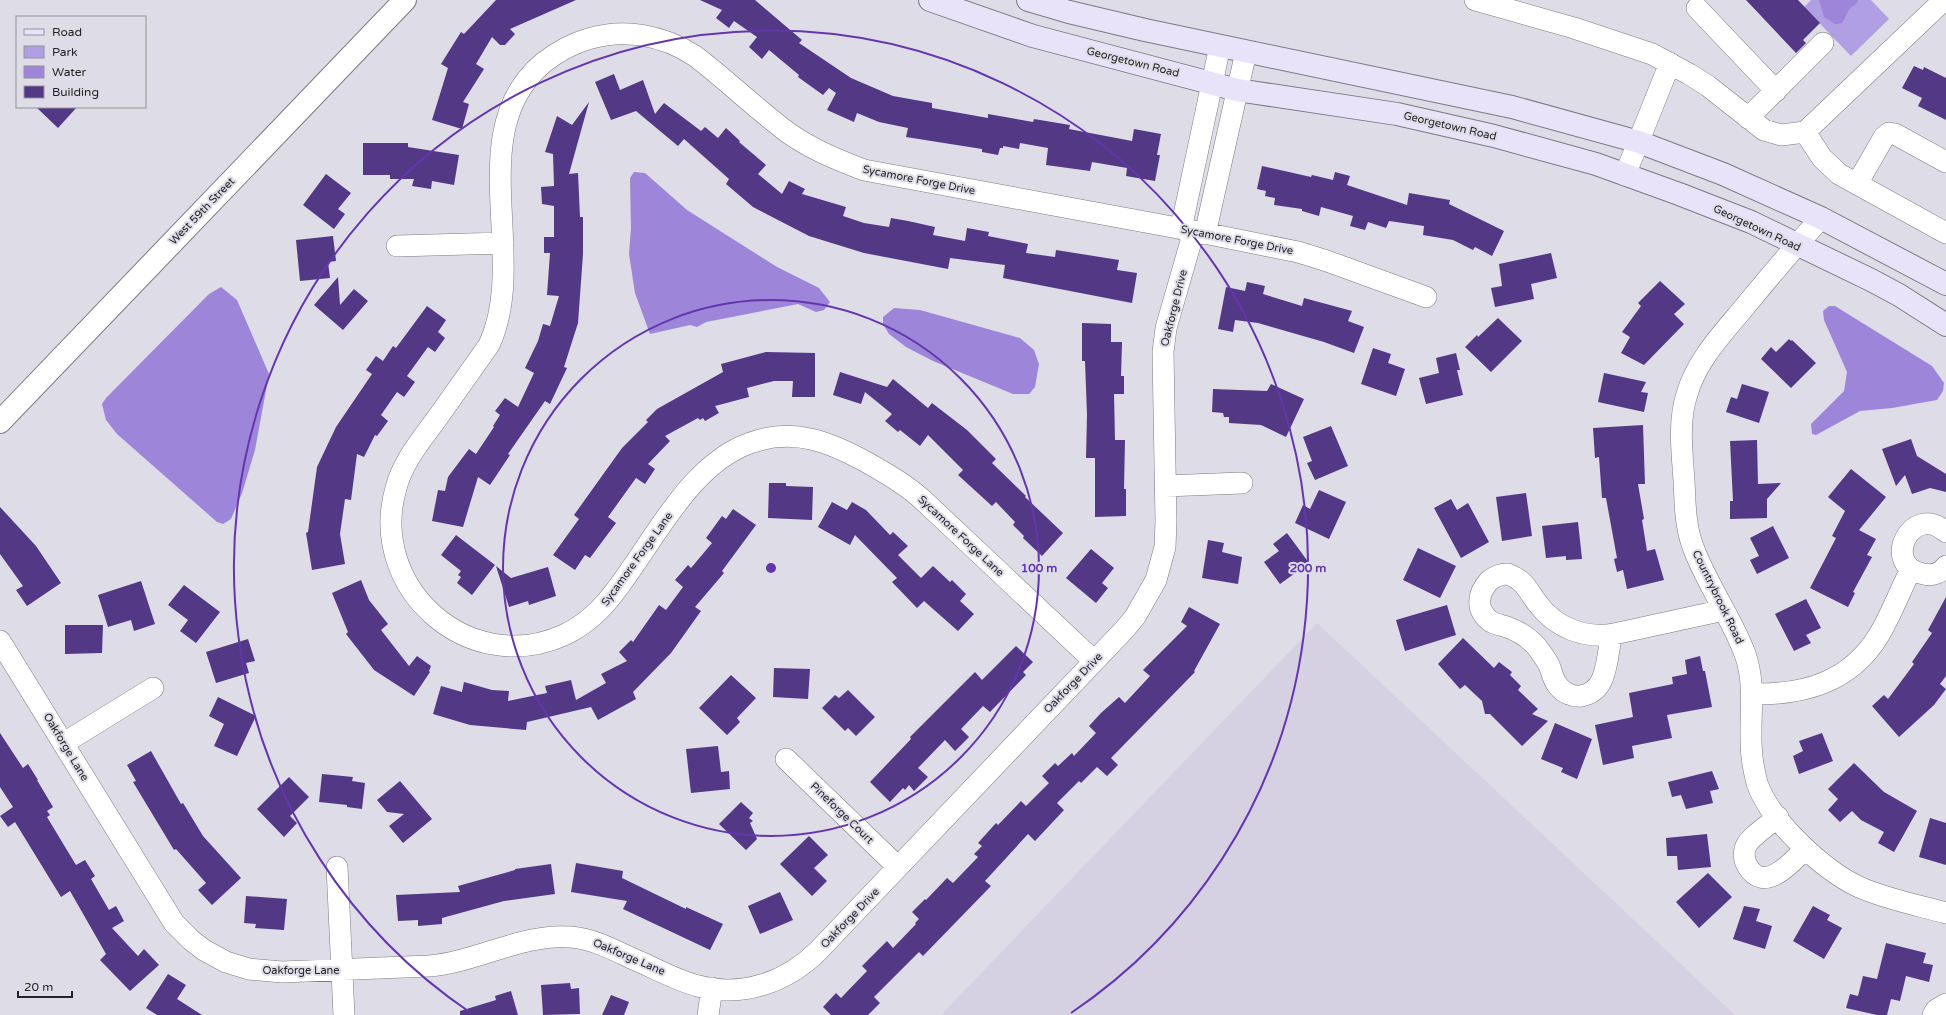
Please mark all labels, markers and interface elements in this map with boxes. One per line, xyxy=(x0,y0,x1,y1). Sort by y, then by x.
legend xyxy=(16,16,146,108)
text: Road xyxy=(52,25,82,39)
street label: Georgetown Road xyxy=(1085,44,1181,80)
text: Park xyxy=(52,45,78,59)
text: Water xyxy=(52,65,87,79)
text: Building xyxy=(52,85,99,99)
street label: Georgetown Road xyxy=(1402,109,1498,143)
street label: Sycamore Forge Drive xyxy=(862,163,976,197)
street label: West 59th Street xyxy=(167,175,237,247)
street label: Georgetown Road xyxy=(1711,202,1803,254)
street label: Sycamore Forge Drive xyxy=(1180,223,1294,257)
street label: Oakforge Drive xyxy=(1158,268,1190,348)
street label: Sycamore Forge Lane xyxy=(915,493,1007,579)
street label: Sycamore Forge Lane xyxy=(599,510,675,608)
street label: Countrybrook Road xyxy=(1690,548,1746,646)
centre of rings xyxy=(764,561,778,575)
text: 100 m xyxy=(1021,561,1057,575)
text: 200 m xyxy=(1290,561,1326,575)
street label: Oakforge Drive xyxy=(1041,650,1105,716)
street label: Oakforge Lane xyxy=(41,711,91,783)
street label: Pineforge Court xyxy=(808,780,876,846)
street label: Oakforge Drive xyxy=(818,885,882,951)
street label: Oakforge Lane xyxy=(591,936,667,978)
street label: Oakforge Lane xyxy=(262,964,340,977)
scale bar xyxy=(18,973,72,999)
text: 20 m xyxy=(24,980,53,994)

